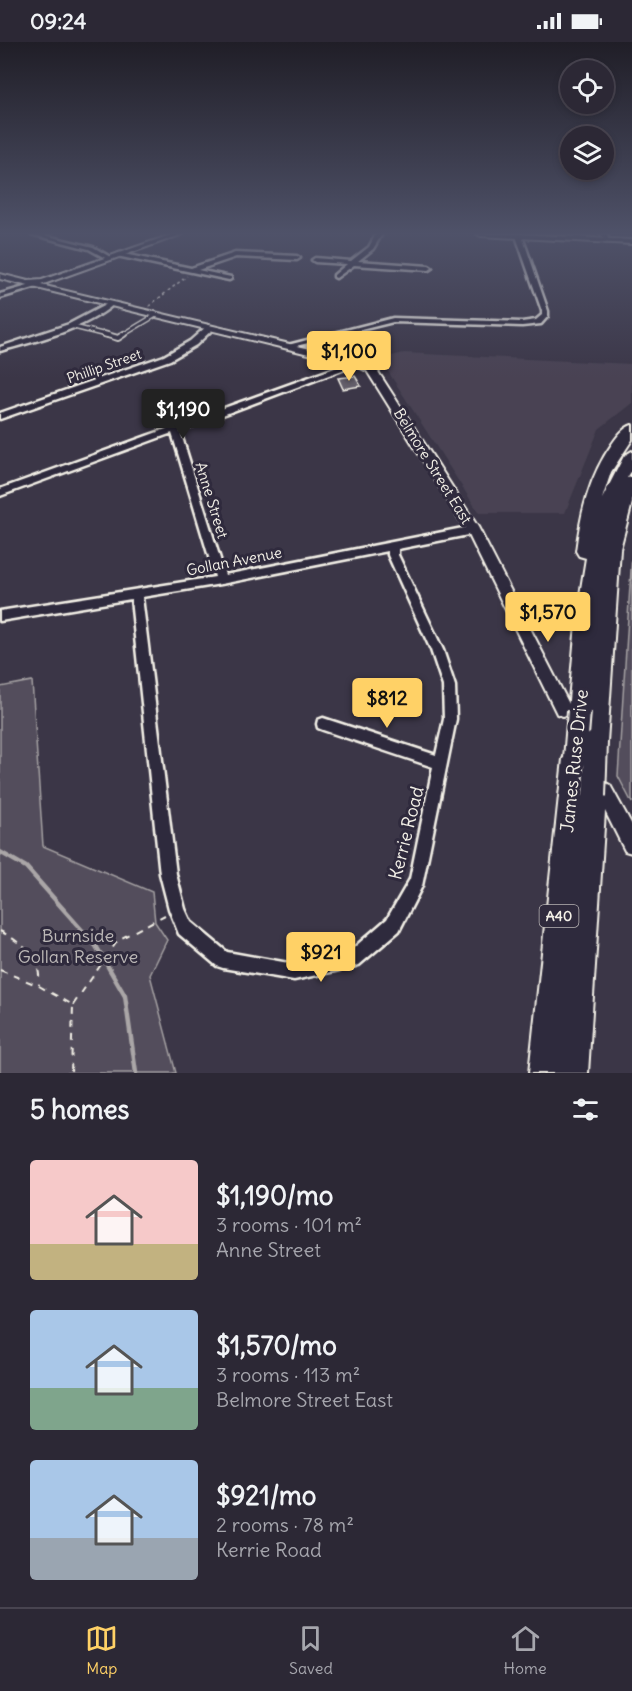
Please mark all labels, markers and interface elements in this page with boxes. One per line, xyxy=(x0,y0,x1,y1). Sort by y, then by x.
text: 09:24 xyxy=(30,7,87,35)
map controls xyxy=(560,60,614,180)
button: locate xyxy=(560,60,614,114)
button: layers xyxy=(560,126,614,180)
pin: $1,100 xyxy=(300,331,398,382)
text: $1,100 xyxy=(321,338,377,363)
street label: Phillip Street xyxy=(64,345,144,387)
pin: $1,190 xyxy=(134,389,232,440)
text: $1,190 xyxy=(156,396,210,421)
street label: Belmore Street East xyxy=(390,405,476,527)
street label: Anne Street xyxy=(191,460,233,540)
street label: Gollan Avenue xyxy=(185,542,283,580)
pin: $1,570 xyxy=(499,592,597,643)
text: $1,570 xyxy=(519,599,577,624)
pin: $812 xyxy=(351,678,423,729)
text: $812 xyxy=(366,685,408,710)
street label: James Ruse Drive xyxy=(555,688,593,834)
street label: Kerrie Road xyxy=(383,784,429,882)
road number: A40 xyxy=(540,905,578,927)
park label: Burnside Gollan Reserve xyxy=(18,924,138,968)
pin: $921 xyxy=(285,932,357,983)
text: $921 xyxy=(300,939,342,964)
text: 5 homes xyxy=(30,1093,129,1126)
icon: filters xyxy=(569,1093,602,1126)
text: $1,190/mo xyxy=(216,1179,333,1212)
icon: home xyxy=(78,1184,150,1256)
text: 3 rooms · 101 m² xyxy=(216,1212,362,1237)
text: Anne Street xyxy=(216,1237,321,1262)
text: $1,570/mo xyxy=(216,1329,337,1362)
icon: home xyxy=(78,1334,150,1406)
text: 3 rooms · 113 m² xyxy=(216,1362,360,1387)
text: Belmore Street East xyxy=(216,1387,393,1412)
text: $921/mo xyxy=(216,1479,316,1512)
icon: home xyxy=(78,1484,150,1556)
text: 2 rooms · 78 m² xyxy=(216,1512,354,1537)
text: Kerrie Road xyxy=(216,1537,322,1562)
tab: Map xyxy=(85,1622,118,1678)
tab: Saved xyxy=(289,1622,333,1678)
tab: Home xyxy=(504,1622,547,1678)

